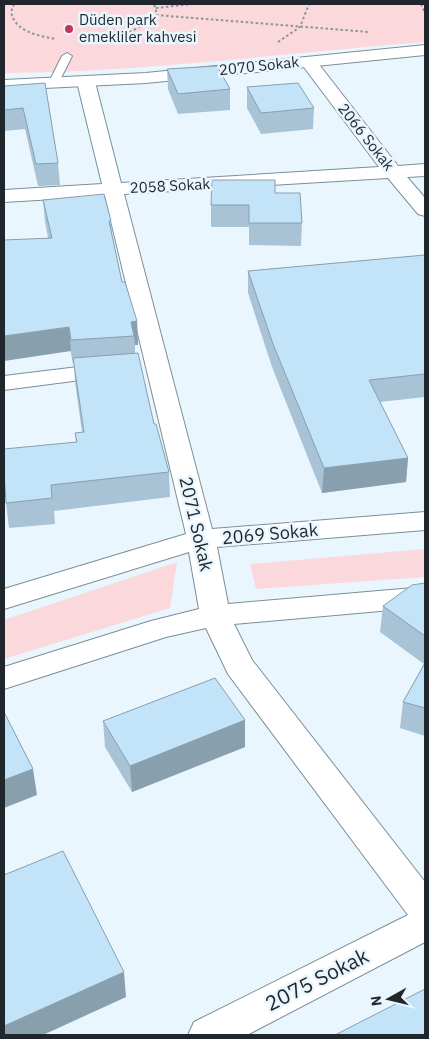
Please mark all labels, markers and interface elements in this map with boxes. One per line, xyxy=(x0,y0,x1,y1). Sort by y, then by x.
place label: Düden park emekliler kahvesi xyxy=(79,10,196,46)
marker: Düden park emekliler kahvesi xyxy=(63,23,75,35)
street label: 2070 Sokak xyxy=(218,52,300,79)
street label: 2066 Sokak xyxy=(334,99,399,174)
street label: 2058 Sokak xyxy=(129,174,211,197)
street label: 2071 Sokak xyxy=(174,474,219,574)
street label: 2069 Sokak xyxy=(221,518,320,549)
street label: 2075 Sokak xyxy=(260,941,373,1017)
north arrow xyxy=(364,974,414,1024)
text: N xyxy=(367,995,386,1007)

